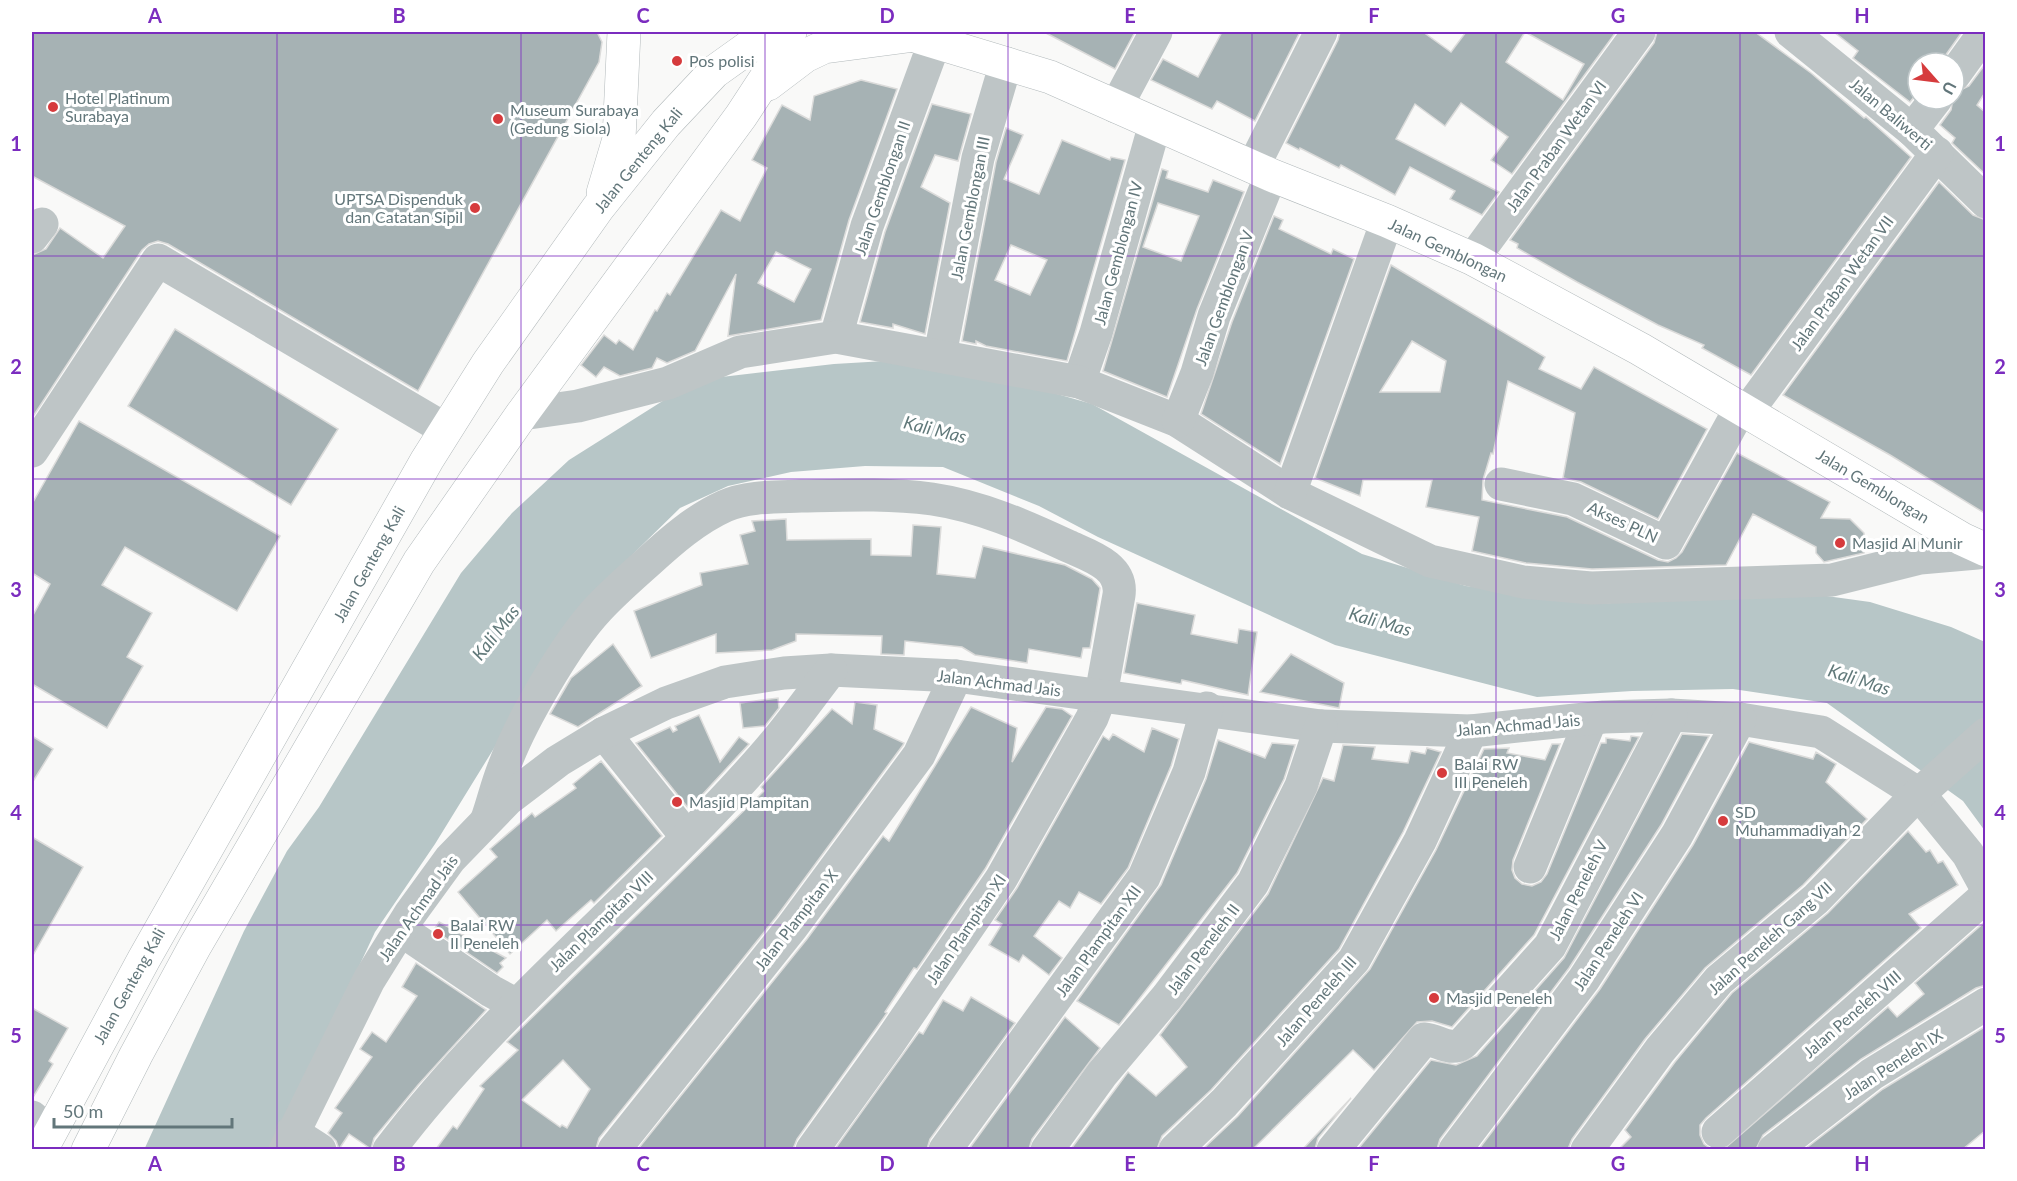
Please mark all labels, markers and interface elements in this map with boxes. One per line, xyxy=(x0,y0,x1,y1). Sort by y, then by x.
text: A xyxy=(147,3,162,27)
text: B xyxy=(392,3,406,27)
text: C xyxy=(636,3,650,27)
text: D xyxy=(879,3,895,27)
text: E xyxy=(1124,3,1136,27)
text: F xyxy=(1368,3,1380,27)
text: G xyxy=(1611,3,1625,27)
text: H xyxy=(1854,3,1870,27)
place label: Pos polisi xyxy=(689,51,755,70)
north arrow xyxy=(1906,51,1966,111)
marker: Pos polisi xyxy=(670,54,684,68)
street label: Jalan Baliwerti xyxy=(1846,74,1936,154)
street label: Jalan Praban Wetan VI xyxy=(1502,76,1610,215)
text: U xyxy=(1939,79,1961,98)
place label: Hotel Platinum Surabaya xyxy=(65,88,170,125)
marker: Hotel Platinum Surabaya xyxy=(46,100,60,114)
place label: Museum Surabaya (Gedung Siola) xyxy=(510,100,639,137)
street label: Jalan Genteng Kali xyxy=(589,103,686,216)
marker: Museum Surabaya (Gedung Siola) xyxy=(491,112,505,126)
street label: Jalan Gemblongan II xyxy=(850,118,914,258)
text: 1 xyxy=(10,131,22,155)
text: 1 xyxy=(1994,131,2006,155)
street label: Jalan Gemblongan III xyxy=(946,135,993,281)
street label: Jalan Gemblongan IV xyxy=(1089,179,1146,327)
place label: UPTSA Dispenduk dan Catatan Sipil xyxy=(334,189,464,226)
marker: UPTSA Dispenduk dan Catatan Sipil xyxy=(468,201,482,215)
street label: Jalan Praban Wetan VII xyxy=(1786,212,1897,354)
street label: Jalan Gemblongan xyxy=(1386,214,1510,285)
street label: Jalan Gemblongan V xyxy=(1190,227,1257,368)
text: 2 xyxy=(10,354,22,378)
text: 2 xyxy=(1994,354,2006,378)
water label: Kali Mas xyxy=(902,411,969,447)
street label: Jalan Gemblongan xyxy=(1813,444,1933,527)
street label: Akses PLN xyxy=(1585,497,1661,546)
street label: Jalan Genteng Kali xyxy=(329,502,408,625)
place label: Masjid Al Munir xyxy=(1852,533,1963,552)
marker: Masjid Al Munir xyxy=(1833,536,1847,550)
text: 3 xyxy=(10,577,22,601)
text: 3 xyxy=(1994,577,2006,601)
water label: Kali Mas xyxy=(467,600,524,664)
water label: Kali Mas xyxy=(1347,602,1414,640)
water label: Kali Mas xyxy=(1826,659,1893,699)
street label: Jalan Achmad Jais xyxy=(936,665,1062,700)
street label: Jalan Achmad Jais xyxy=(1455,710,1581,739)
place label: Balai RW III Peneleh xyxy=(1454,754,1528,791)
marker: Balai RW III Peneleh xyxy=(1435,766,1449,780)
place label: Masjid Plampitan xyxy=(689,792,809,811)
marker: Masjid Plampitan xyxy=(670,795,684,809)
text: 4 xyxy=(10,800,22,824)
text: 4 xyxy=(1994,800,2006,824)
place label: SD Muhammadiyah 2 xyxy=(1735,802,1861,839)
marker: SD Muhammadiyah 2 xyxy=(1716,814,1730,828)
street label: Jalan Peneleh V xyxy=(1544,836,1611,943)
street label: Jalan Achmad Jais xyxy=(374,851,461,964)
street label: Jalan Plampitan X xyxy=(750,865,841,974)
street label: Jalan Plampitan VIII xyxy=(545,866,656,975)
street label: Jalan Plampitan XI xyxy=(922,870,1009,987)
street label: Jalan Peneleh Gang VII xyxy=(1704,877,1835,998)
street label: Jalan Plampitan XII xyxy=(1051,882,1144,1000)
street label: Jalan Peneleh VI xyxy=(1569,888,1647,994)
street label: Jalan Peneleh II xyxy=(1162,900,1243,998)
place label: Balai RW II Peneleh xyxy=(450,915,519,952)
street label: Jalan Genteng Kali xyxy=(89,924,168,1047)
marker: Balai RW II Peneleh xyxy=(431,927,445,941)
street label: Jalan Peneleh III xyxy=(1271,952,1360,1049)
street label: Jalan Peneleh VIII xyxy=(1799,966,1904,1061)
place label: Masjid Peneleh xyxy=(1446,988,1552,1007)
marker: Masjid Peneleh xyxy=(1427,991,1441,1005)
text: 5 xyxy=(10,1023,22,1047)
text: 5 xyxy=(1994,1023,2006,1047)
street label: Jalan Peneleh IX xyxy=(1840,1024,1946,1103)
scale bar xyxy=(54,1091,232,1129)
text: 50 m xyxy=(63,1100,103,1122)
text: A xyxy=(147,1151,162,1175)
text: B xyxy=(392,1151,406,1175)
text: C xyxy=(636,1151,650,1175)
text: D xyxy=(879,1151,895,1175)
text: E xyxy=(1124,1151,1136,1175)
text: F xyxy=(1368,1151,1380,1175)
text: G xyxy=(1611,1151,1625,1175)
text: H xyxy=(1854,1151,1870,1175)

